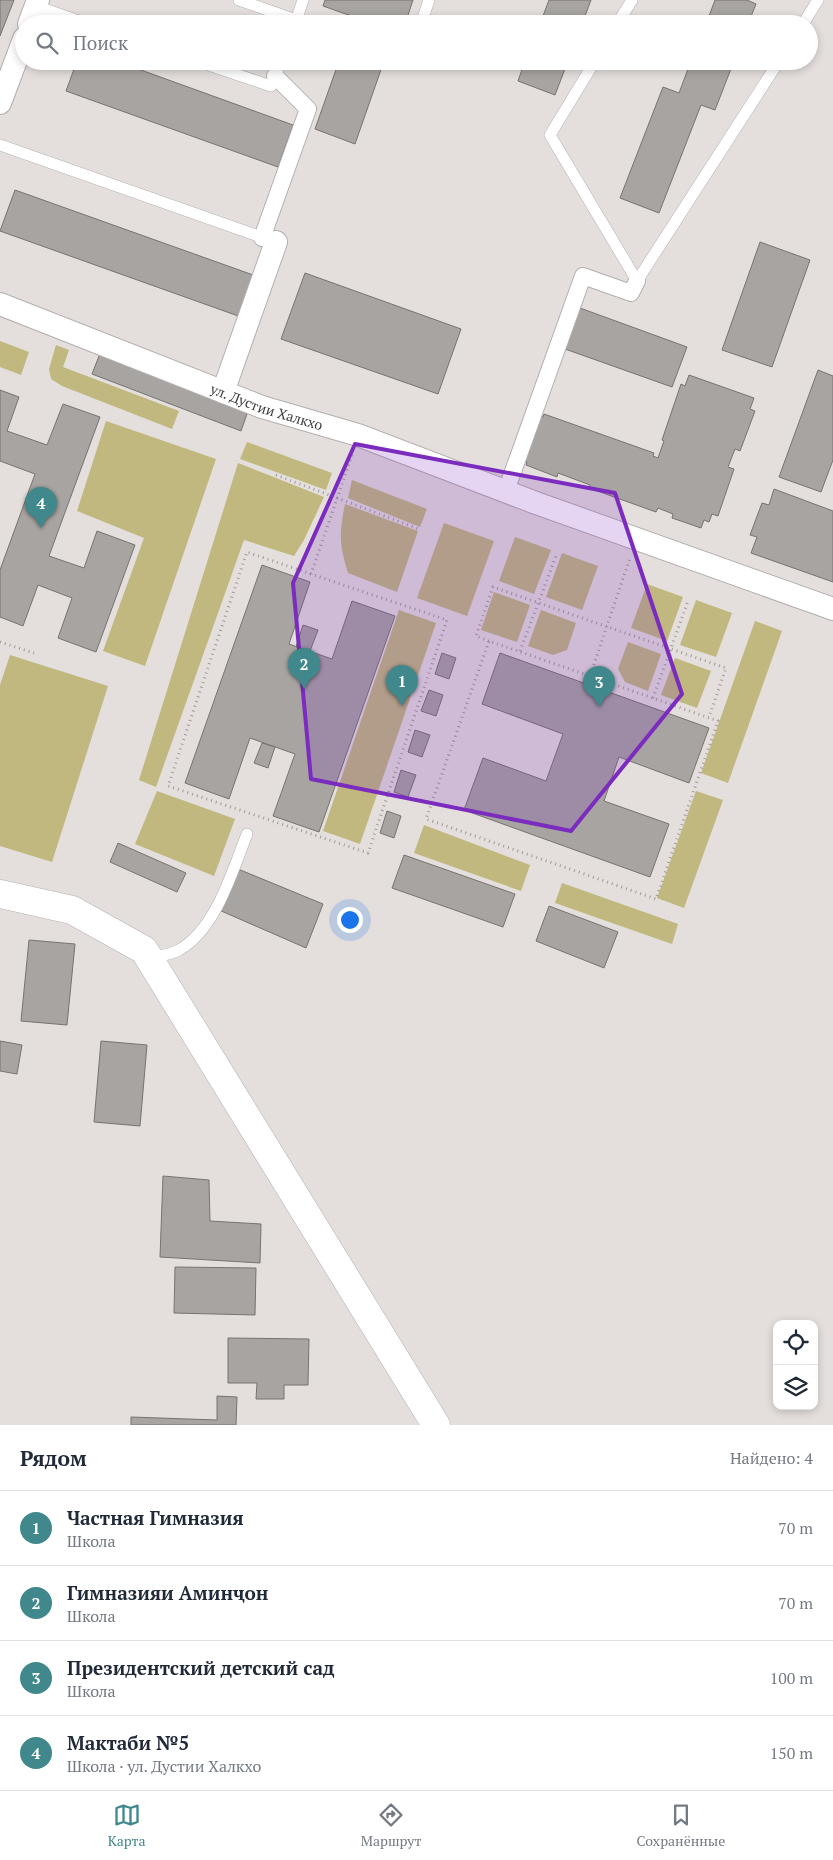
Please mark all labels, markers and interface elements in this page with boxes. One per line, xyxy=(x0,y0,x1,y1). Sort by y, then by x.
search box xyxy=(15,15,818,70)
icon: search xyxy=(33,29,61,57)
text: Поиск xyxy=(73,30,128,55)
street label: ул. Дустии Халкхо xyxy=(207,378,326,434)
pin: 4 xyxy=(25,487,57,528)
pin: 2 xyxy=(288,648,320,689)
pin: 1 xyxy=(386,665,418,706)
pin: 3 xyxy=(583,666,615,707)
your location xyxy=(337,907,363,933)
map controls xyxy=(773,1320,818,1410)
button: locate xyxy=(773,1320,818,1365)
button: layers xyxy=(773,1365,818,1410)
text: Рядом xyxy=(20,1444,87,1472)
text: Найдено: 4 xyxy=(730,1447,813,1469)
text: Частная Гимназия xyxy=(67,1505,244,1530)
text: 1 xyxy=(31,1517,41,1539)
text: 70 m xyxy=(778,1517,813,1539)
text: Школа xyxy=(67,1530,116,1552)
text: Гимназияи Аминҷон xyxy=(67,1580,268,1605)
text: 2 xyxy=(31,1592,41,1614)
text: 70 m xyxy=(778,1592,813,1614)
text: Школа xyxy=(67,1605,116,1627)
text: Президентский детский сад xyxy=(67,1655,335,1680)
text: 3 xyxy=(31,1667,41,1689)
text: 100 m xyxy=(770,1667,813,1689)
text: Школа xyxy=(67,1680,116,1702)
text: Мактаби №5 xyxy=(67,1730,189,1755)
text: 4 xyxy=(31,1742,41,1764)
text: 150 m xyxy=(770,1742,813,1764)
text: Школа · ул. Дустии Халкхо xyxy=(67,1755,261,1777)
tab: Карта xyxy=(108,1801,145,1850)
tab: Маршрут xyxy=(361,1801,421,1850)
tab: Сохранённые xyxy=(637,1801,725,1850)

